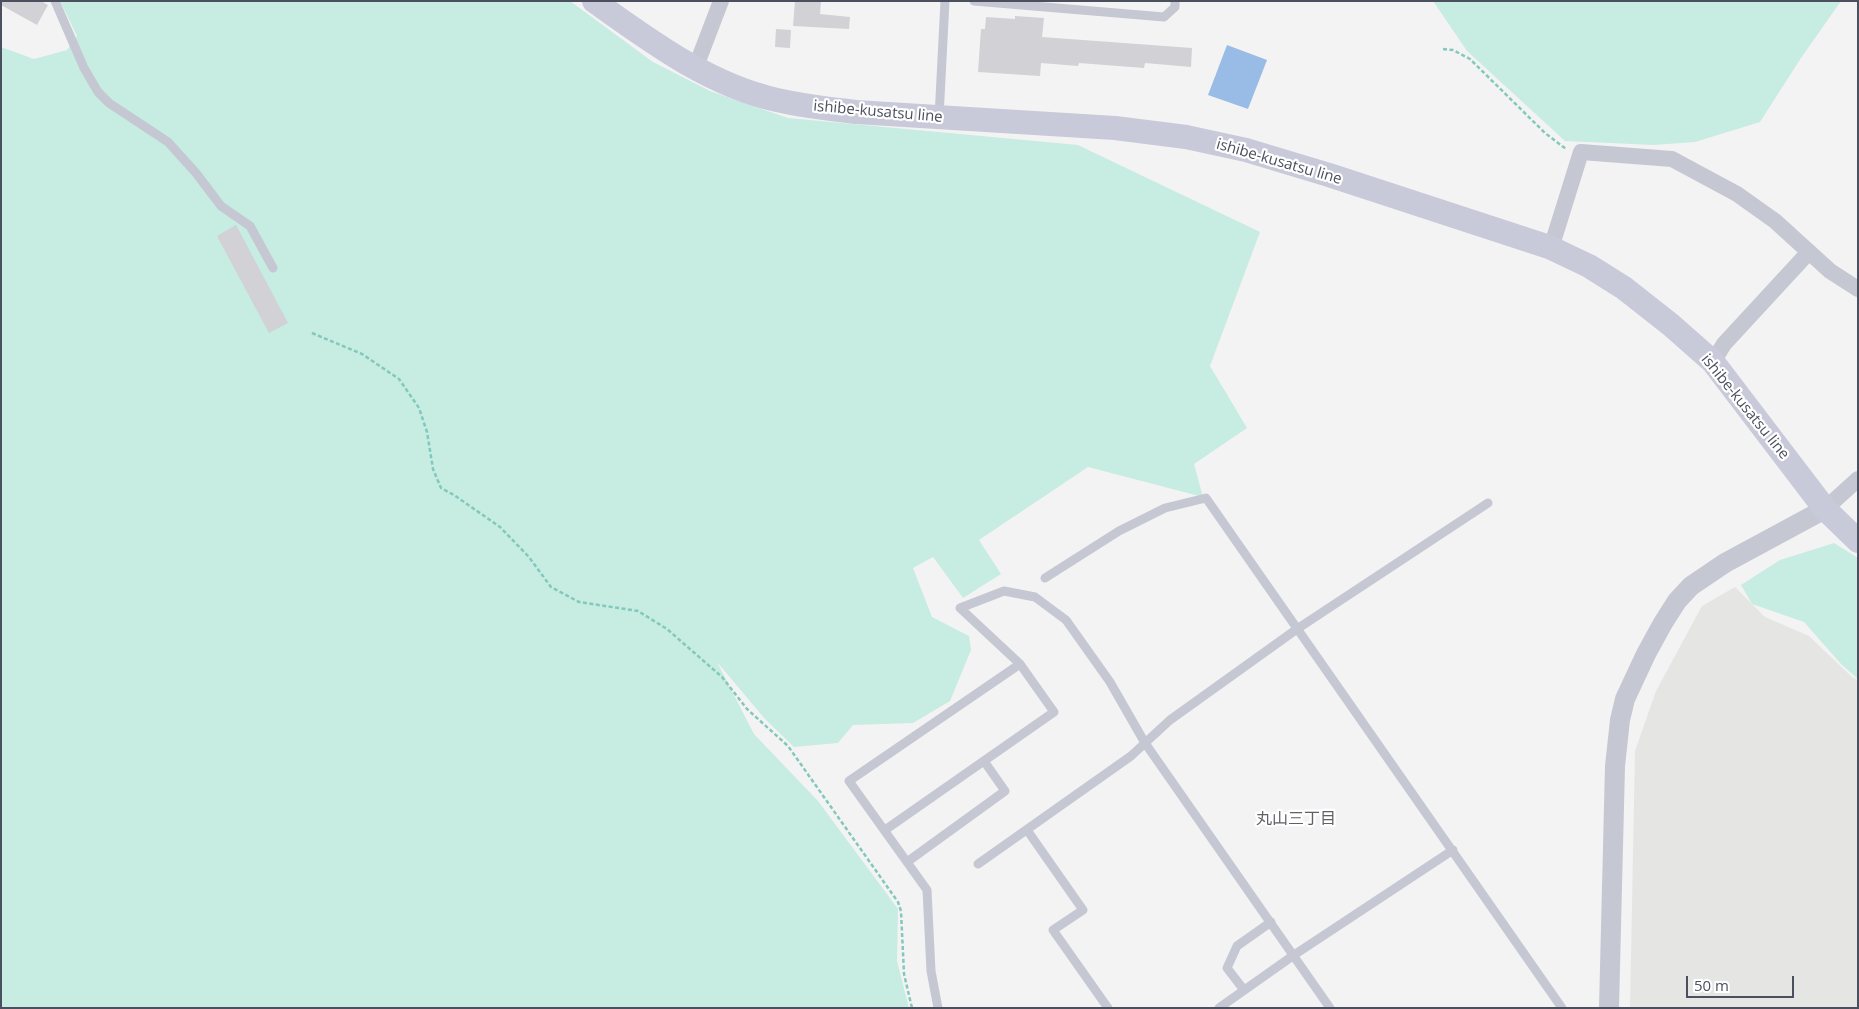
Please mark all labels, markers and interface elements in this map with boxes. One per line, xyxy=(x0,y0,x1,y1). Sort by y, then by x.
street label: ishibe-kusatsu line xyxy=(813,97,943,127)
street label: ishibe-kusatsu line xyxy=(1214,135,1344,189)
street label: ishibe-kusatsu line xyxy=(1697,351,1793,463)
district label: 丸山三丁目 xyxy=(1256,809,1336,829)
scale bar xyxy=(1689,966,1796,998)
text: 50 m xyxy=(1694,975,1729,995)

